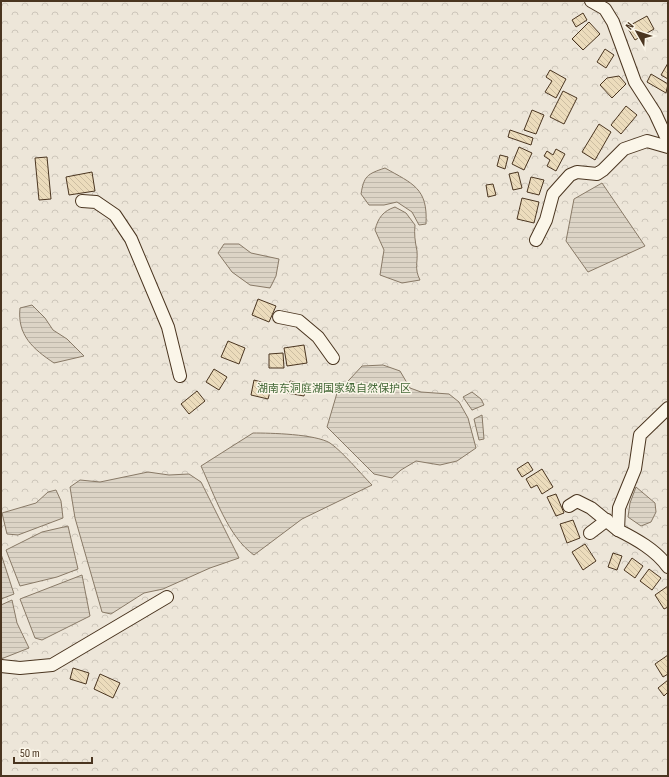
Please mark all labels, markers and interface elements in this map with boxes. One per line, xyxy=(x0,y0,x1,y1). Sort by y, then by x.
north arrow xyxy=(617,12,657,52)
text: N xyxy=(623,20,637,32)
park label: 湖南东洞庭湖国家级自然保护区 xyxy=(257,382,411,395)
scale bar xyxy=(14,739,92,765)
text: 50 m xyxy=(20,746,40,761)

